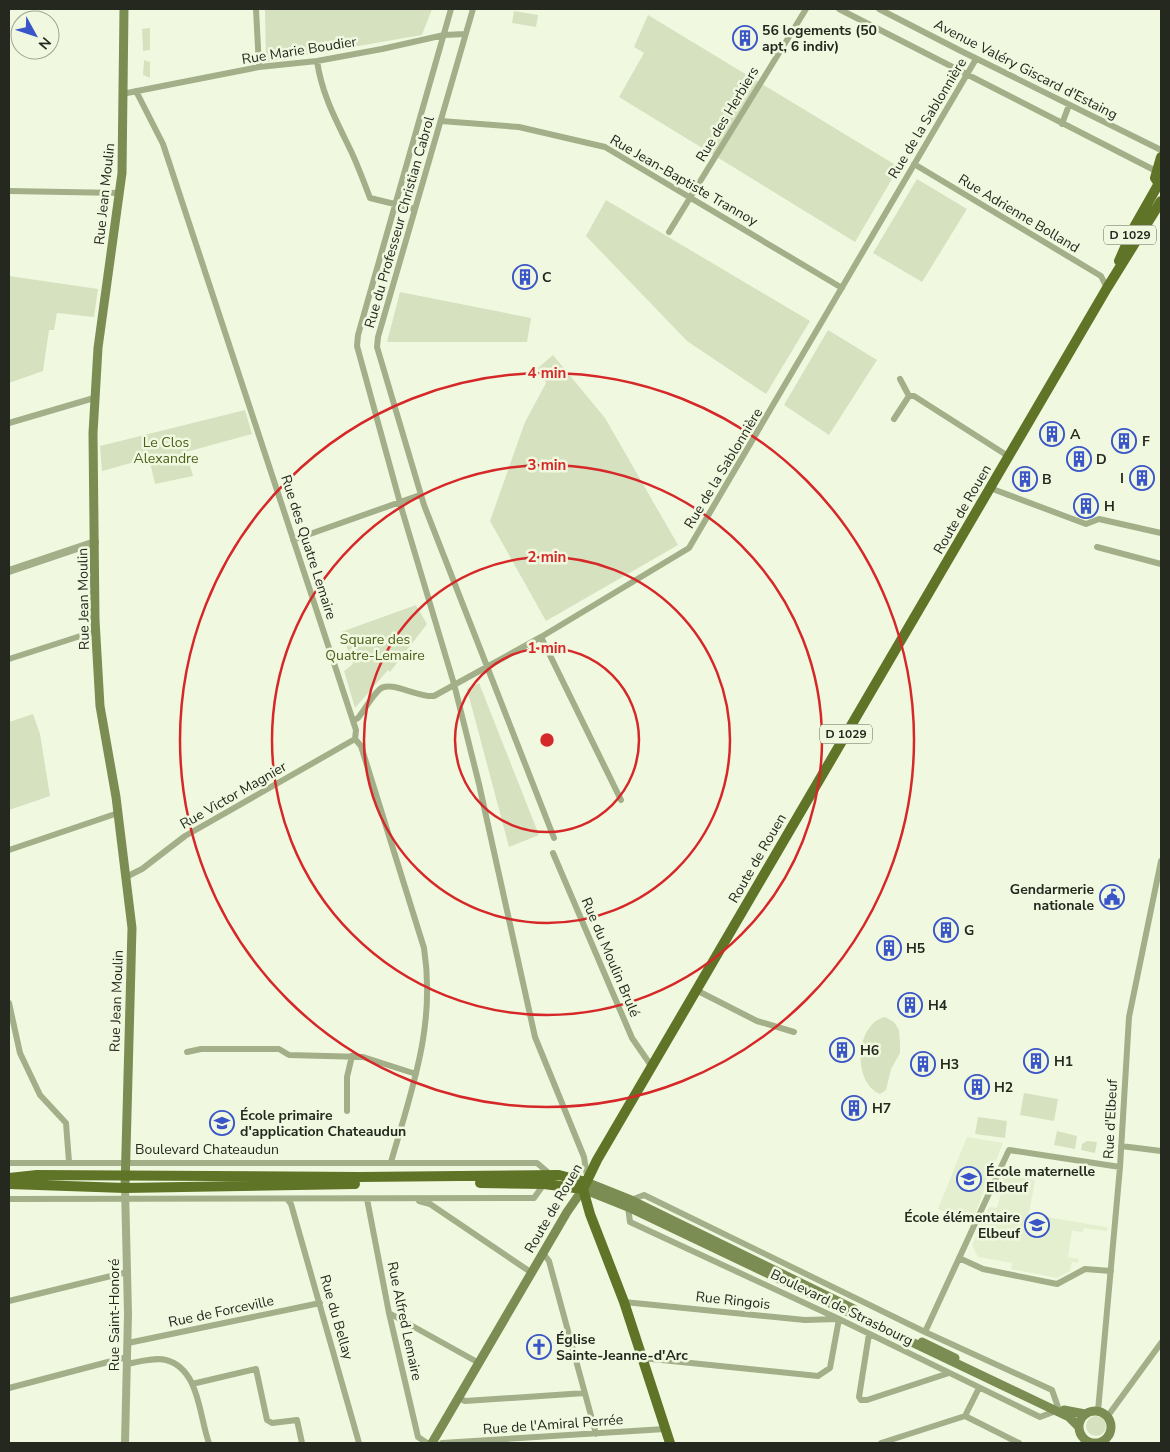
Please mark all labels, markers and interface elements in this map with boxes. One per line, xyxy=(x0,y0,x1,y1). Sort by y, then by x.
north arrow xyxy=(10,10,60,60)
street label: Avenue Valéry Giscard d'Estaing xyxy=(931,15,1121,124)
place label: 56 logements (50 apt, 6 indiv) xyxy=(762,21,877,56)
building icon: 56 logements (50 apt, 6 indiv) xyxy=(732,25,758,51)
street label: Rue Marie Boudier xyxy=(240,32,358,69)
text: N xyxy=(34,33,55,53)
street label: Rue de la Sablonnière xyxy=(884,54,971,182)
street label: Rue des Herbiers xyxy=(692,63,763,165)
street label: Rue du Professeur Christian Cabrol xyxy=(360,113,439,330)
street label: Rue Jean-Baptiste Trannoy xyxy=(606,130,762,231)
street label: Rue Jean Moulin xyxy=(90,142,119,246)
street label: Rue Adrienne Bolland xyxy=(955,170,1083,257)
road number: D 1029 xyxy=(1104,226,1156,244)
building icon: C xyxy=(512,264,538,290)
place label: C xyxy=(542,268,552,287)
text: 4 min xyxy=(528,363,566,383)
street label: Rue de la Sablonnière xyxy=(680,404,767,532)
building icon: A xyxy=(1039,421,1065,447)
place label: A xyxy=(1070,425,1081,444)
building icon: F xyxy=(1111,428,1137,454)
place label: F xyxy=(1142,432,1150,451)
park label: Le Clos Alexandre xyxy=(134,433,198,468)
building icon: D xyxy=(1066,446,1092,472)
place label: D xyxy=(1096,450,1107,469)
text: 3 min xyxy=(528,455,566,475)
street label: Route de Rouen xyxy=(929,461,996,557)
building icon: I xyxy=(1129,465,1155,491)
building icon: B xyxy=(1012,466,1038,492)
place label: I xyxy=(1120,469,1124,488)
place label: B xyxy=(1042,470,1052,489)
street label: Rue des Quatre Lemaire xyxy=(276,472,341,622)
building icon: H xyxy=(1073,493,1099,519)
place label: H xyxy=(1104,497,1115,516)
text: 2 min xyxy=(528,547,566,567)
street label: Rue Jean Moulin xyxy=(73,548,94,650)
park label: Square des Quatre-Lemaire xyxy=(325,630,425,665)
text: 1 min xyxy=(528,638,566,658)
road number: D 1029 xyxy=(820,724,872,744)
centre of rings xyxy=(538,731,556,749)
street label: Rue Victor Magnier xyxy=(176,757,290,834)
street label: Route de Rouen xyxy=(724,810,791,906)
place label: Gendarmerie nationale xyxy=(1010,880,1094,915)
public building icon: Gendarmerie nationale xyxy=(1099,884,1125,910)
street label: Rue du Moulin Brulé xyxy=(577,894,644,1020)
building icon: G xyxy=(933,917,959,943)
place label: G xyxy=(964,921,974,940)
building icon: H5 xyxy=(876,935,902,961)
place label: H5 xyxy=(906,939,925,958)
street label: Rue Jean Moulin xyxy=(105,950,128,1052)
building icon: H4 xyxy=(897,992,923,1018)
place label: H4 xyxy=(928,996,948,1015)
building icon: H6 xyxy=(829,1037,855,1063)
place label: H6 xyxy=(860,1041,879,1060)
building icon: H1 xyxy=(1023,1048,1049,1074)
building icon: H3 xyxy=(910,1051,936,1077)
place label: H1 xyxy=(1054,1052,1073,1071)
place label: H3 xyxy=(940,1055,959,1074)
building icon: H2 xyxy=(964,1074,990,1100)
place label: H2 xyxy=(994,1078,1013,1097)
street label: Rue d'Elbeuf xyxy=(1099,1078,1122,1159)
building icon: H7 xyxy=(841,1095,867,1121)
place label: H7 xyxy=(872,1099,891,1118)
place label: École primaire d'application Chateaudun xyxy=(240,1106,406,1141)
school or university icon: École primaire d'application Chateaudun xyxy=(209,1110,235,1136)
street label: Boulevard Chateaudun xyxy=(135,1140,279,1159)
street label: Route de Rouen xyxy=(520,1160,587,1256)
place label: École maternelle Elbeuf xyxy=(986,1162,1096,1197)
school or university icon: École maternelle Elbeuf xyxy=(956,1166,982,1192)
place label: École élémentaire Elbeuf xyxy=(904,1208,1021,1243)
school or university icon: École élémentaire Elbeuf xyxy=(1024,1212,1050,1238)
street label: Rue Saint-Honoré xyxy=(105,1259,124,1371)
street label: Rue Alfred Lemaire xyxy=(383,1260,426,1382)
street label: Boulevard de Strasbourg xyxy=(767,1265,916,1350)
street label: Rue du Bellay xyxy=(315,1272,358,1363)
street label: Rue Ringois xyxy=(695,1287,771,1314)
street label: Rue de Forceville xyxy=(167,1291,276,1332)
place label: Église Sainte-Jeanne-d'Arc xyxy=(556,1330,688,1365)
church icon: Église Sainte-Jeanne-d'Arc xyxy=(526,1334,552,1360)
street label: Rue de l'Amiral Perrée xyxy=(482,1410,624,1439)

